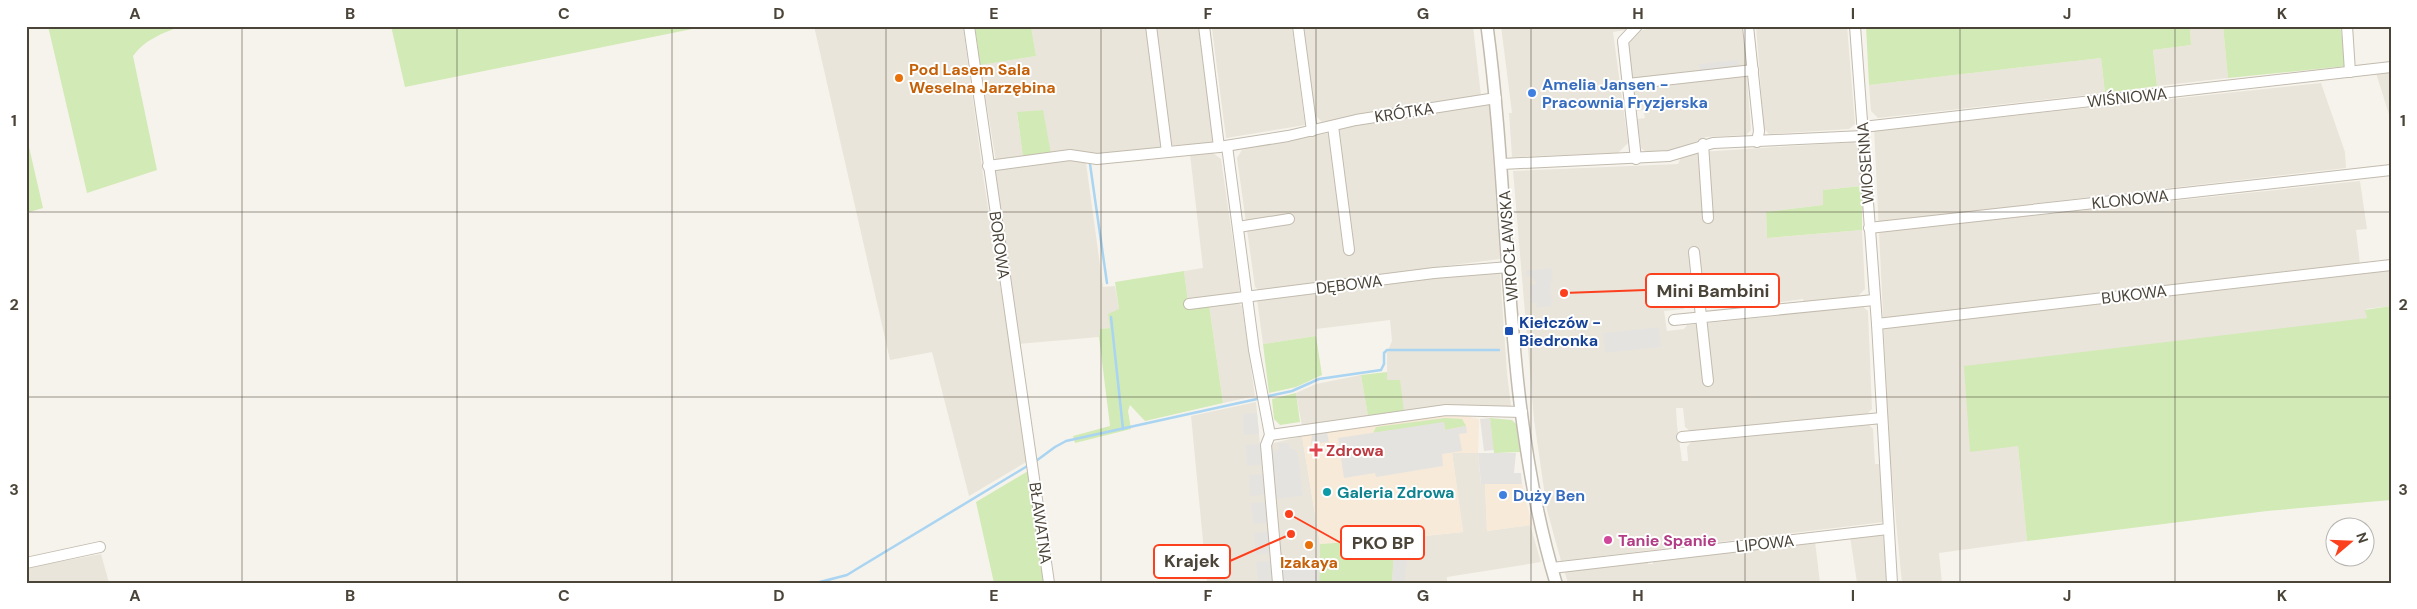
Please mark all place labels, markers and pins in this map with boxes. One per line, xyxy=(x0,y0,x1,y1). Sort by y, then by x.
place label: Pod Lasem Sala Weselna Jarzębina xyxy=(909,59,1056,98)
marker: Pod Lasem Sala Weselna Jarzębina xyxy=(893,72,905,84)
place label: Amelia Jansen - Pracownia Fryzjerska xyxy=(1542,74,1708,113)
marker: Amelia Jansen - Pracownia Fryzjerska xyxy=(1526,87,1538,99)
callout: Mini Bambini xyxy=(1646,274,1779,307)
place label: Kiełczów - Biedronka xyxy=(1519,312,1601,351)
marker: Kiełczów - Biedronka xyxy=(1503,325,1515,337)
place label: Zdrowa xyxy=(1326,440,1384,461)
marker: Zdrowa xyxy=(1310,444,1322,456)
place label: Galeria Zdrowa xyxy=(1337,482,1454,503)
place label: Duży Ben xyxy=(1513,485,1585,506)
marker: Galeria Zdrowa xyxy=(1321,486,1333,498)
marker: Duży Ben xyxy=(1497,489,1509,501)
callout: PKO BP xyxy=(1341,526,1424,559)
place label: Tanie Spanie xyxy=(1618,530,1717,551)
marker: Tanie Spanie xyxy=(1602,534,1614,546)
marker: Izakaya xyxy=(1303,539,1315,551)
callout: Krajek xyxy=(1154,545,1230,578)
place label: Izakaya xyxy=(1280,552,1338,573)

